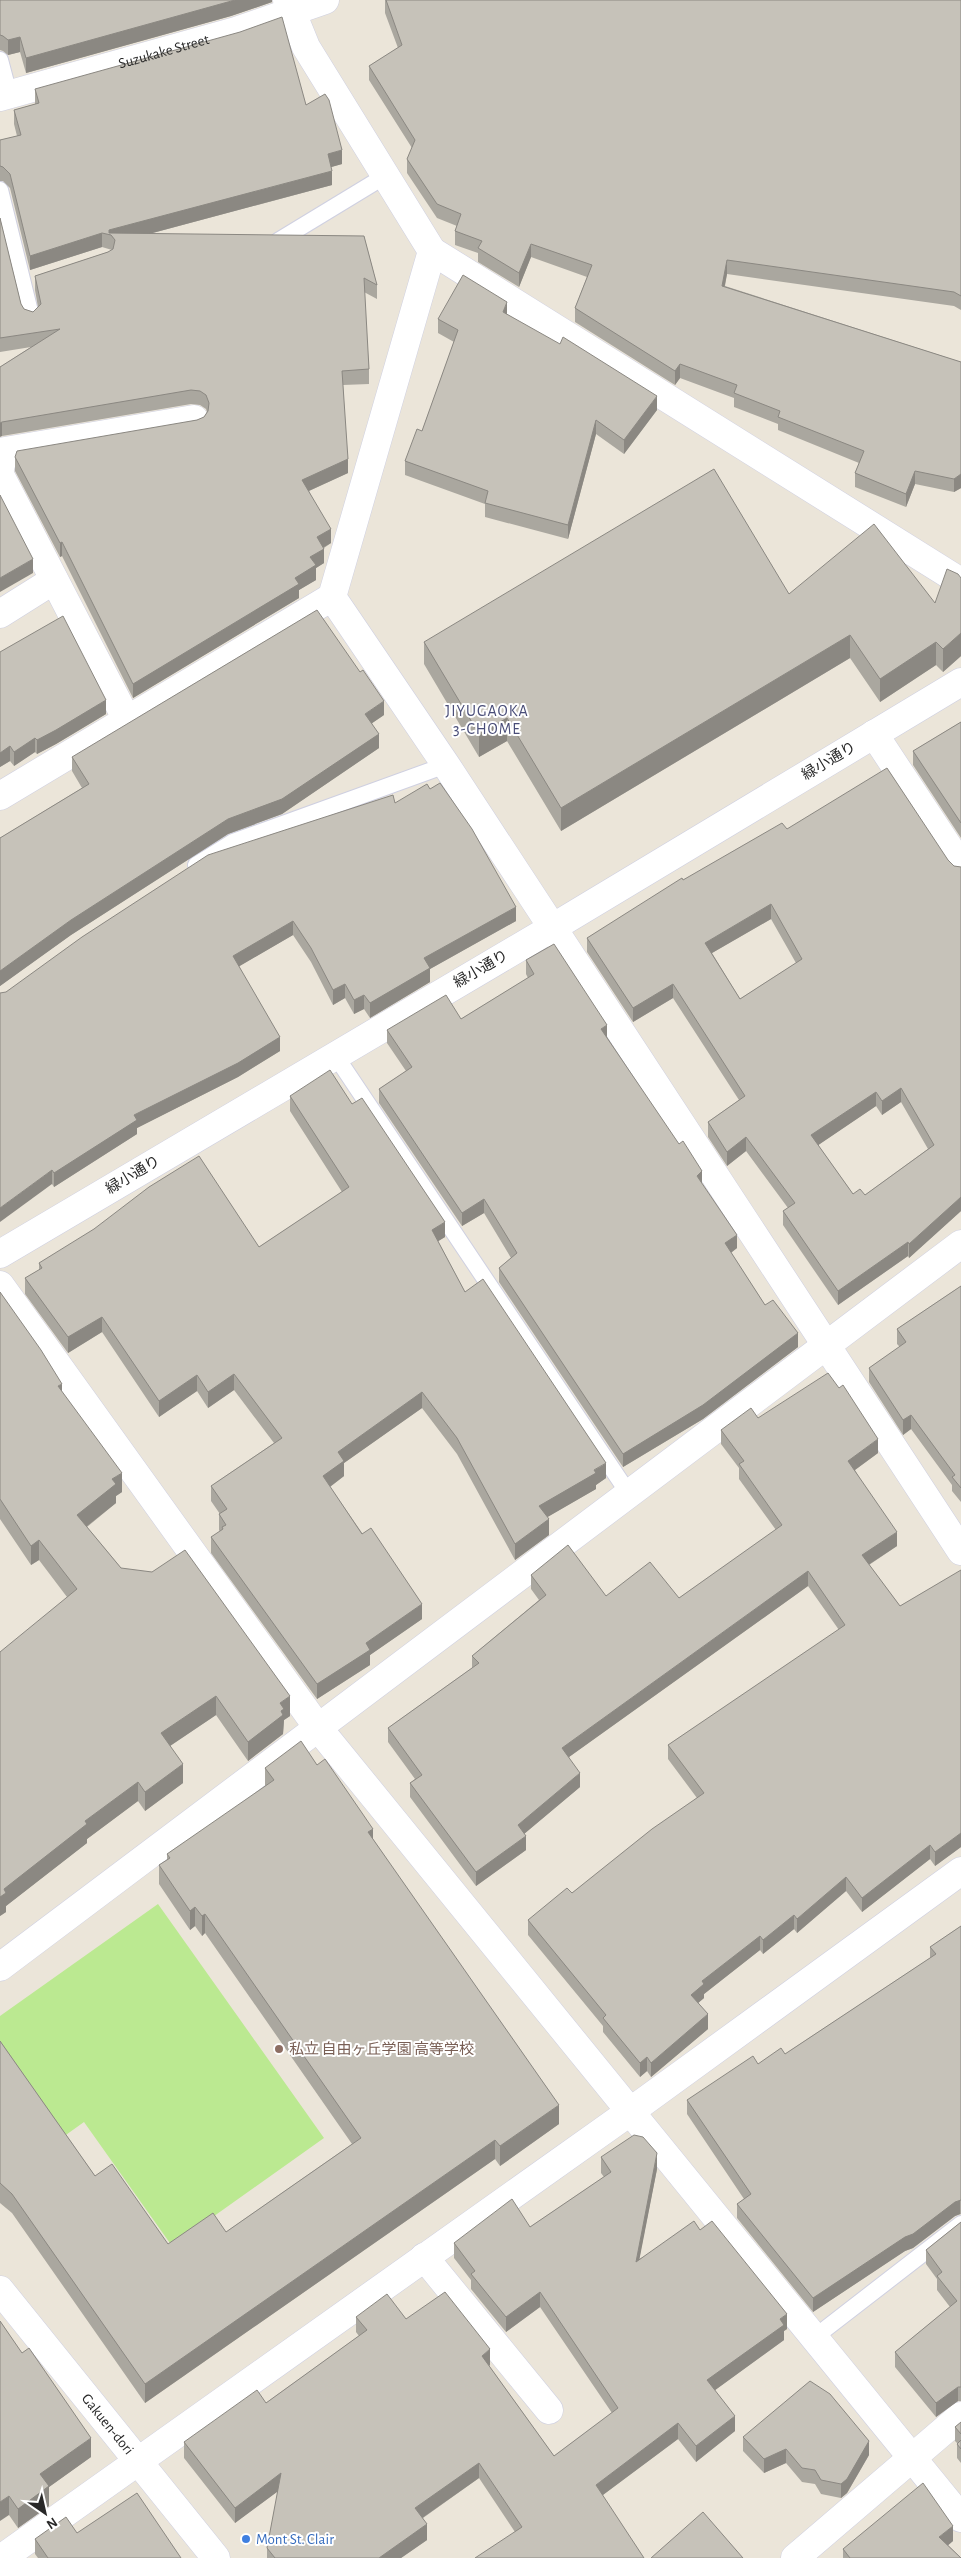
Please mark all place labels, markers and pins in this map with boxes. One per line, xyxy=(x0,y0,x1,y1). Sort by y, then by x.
place label: 私立 自由ヶ丘学園 高等学校 xyxy=(289,2041,474,2057)
marker: 私立 自由ヶ丘学園 高等学校 xyxy=(273,2043,285,2055)
place label: Mont St. Clair xyxy=(256,2532,334,2547)
marker: Mont St. Clair xyxy=(240,2533,252,2545)

